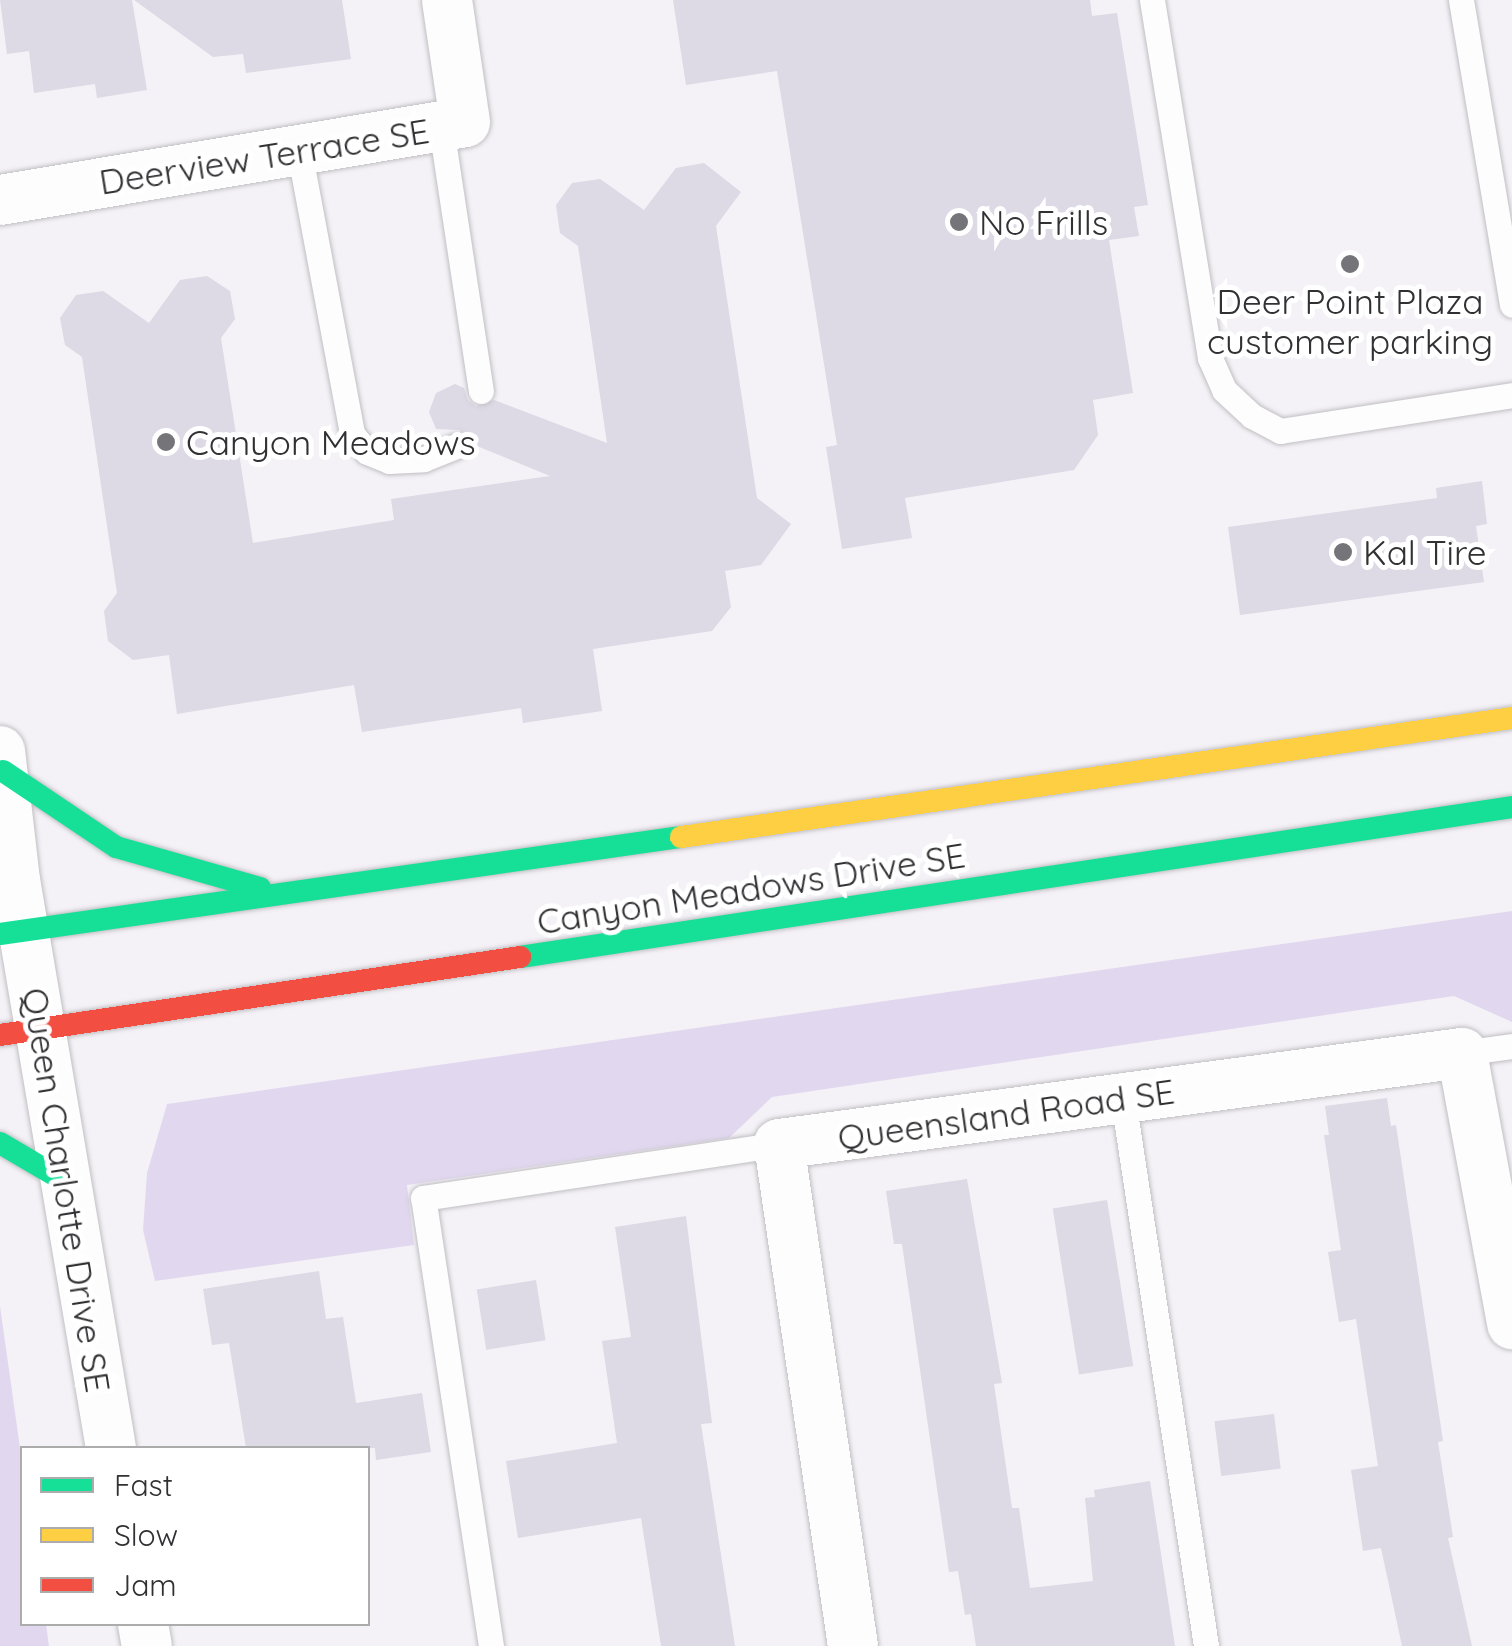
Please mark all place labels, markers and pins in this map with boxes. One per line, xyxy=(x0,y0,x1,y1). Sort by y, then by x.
place label: No Frills xyxy=(979,201,1108,243)
marker: No Frills xyxy=(948,211,970,233)
marker: Deer Point Plaza customer parking xyxy=(1339,253,1361,275)
place label: Deer Point Plaza customer parking xyxy=(1207,280,1493,362)
place label: Canyon Meadows xyxy=(186,421,476,463)
marker: Canyon Meadows xyxy=(155,431,177,453)
place label: Kal Tire xyxy=(1363,531,1487,573)
marker: Kal Tire xyxy=(1332,541,1354,563)

